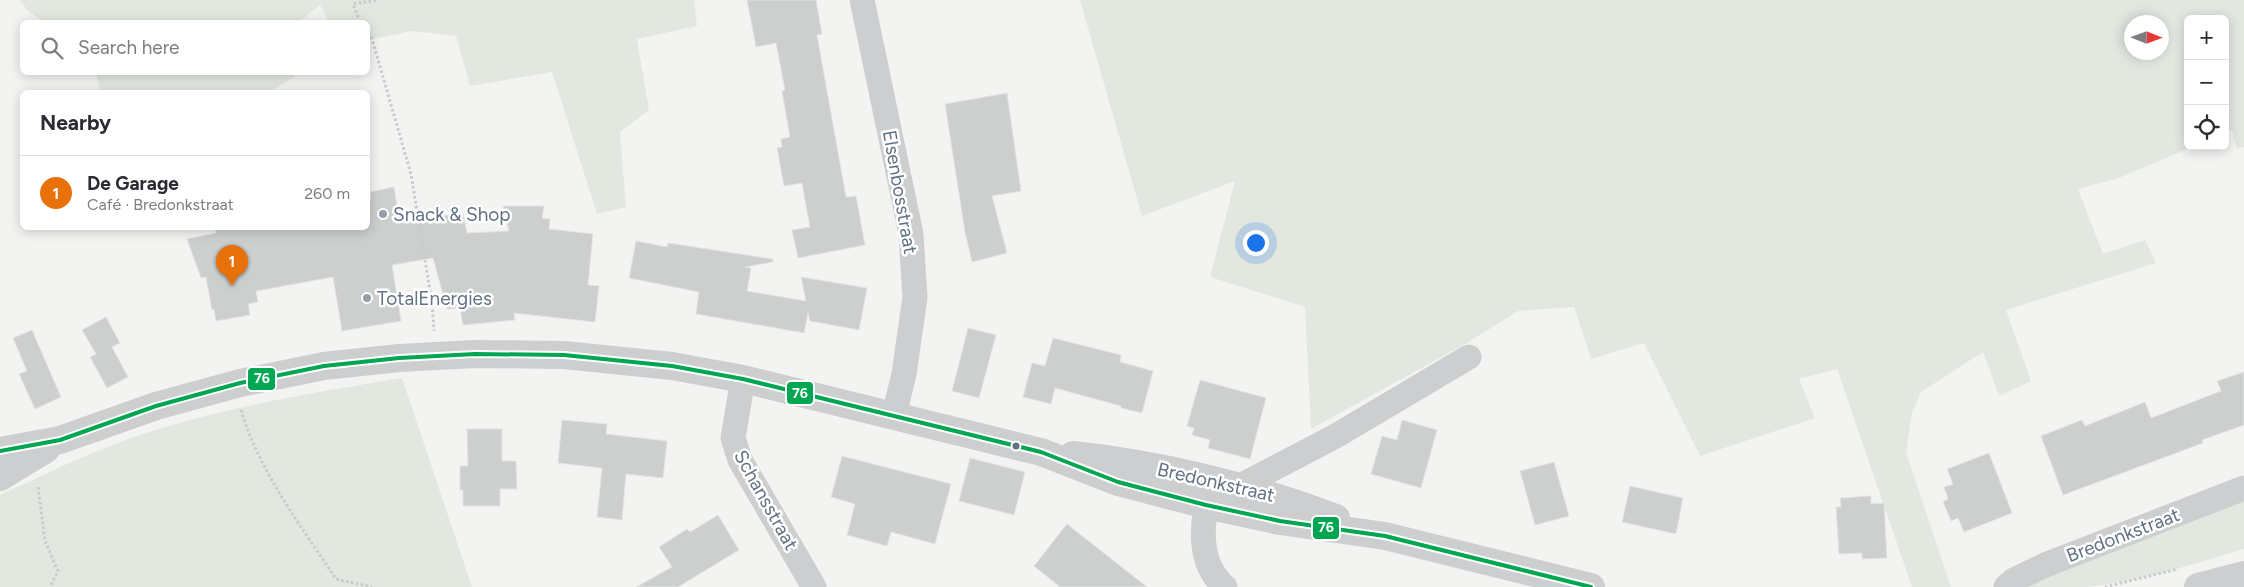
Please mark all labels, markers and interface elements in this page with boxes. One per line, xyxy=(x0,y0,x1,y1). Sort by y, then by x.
north arrow xyxy=(2124,15,2169,60)
map controls xyxy=(2184,15,2229,150)
button: + xyxy=(2184,15,2229,60)
search box xyxy=(20,20,370,75)
icon: search xyxy=(38,34,66,62)
text: Search here xyxy=(78,36,180,59)
button: − xyxy=(2184,60,2229,105)
button: locate xyxy=(2184,105,2229,150)
text: Nearby xyxy=(40,110,111,135)
street label: Elsenbosstraat xyxy=(878,128,922,256)
text: De Garage xyxy=(87,172,179,195)
text: 1 xyxy=(53,184,59,203)
text: 260 m xyxy=(304,184,350,203)
text: Café · Bredonkstraat xyxy=(87,195,234,214)
place label: Snack & Shop xyxy=(393,203,511,226)
marker: Snack & Shop xyxy=(377,208,389,220)
your location xyxy=(1243,230,1269,256)
pin: 1 xyxy=(216,245,248,286)
place label: TotalEnergies xyxy=(377,287,492,310)
marker: TotalEnergies xyxy=(361,292,373,304)
line badge: 76 xyxy=(247,367,276,391)
text: 76 xyxy=(254,370,270,387)
line badge: 76 xyxy=(786,381,814,405)
text: 76 xyxy=(792,385,808,402)
unlabelled marker xyxy=(1011,441,1021,451)
street label: Schansstraat xyxy=(729,446,803,554)
street label: Bredonkstraat xyxy=(1155,457,1277,507)
street label: Bredonkstraat xyxy=(2063,503,2183,567)
line badge: 76 xyxy=(1312,516,1340,540)
text: 76 xyxy=(1318,519,1334,536)

